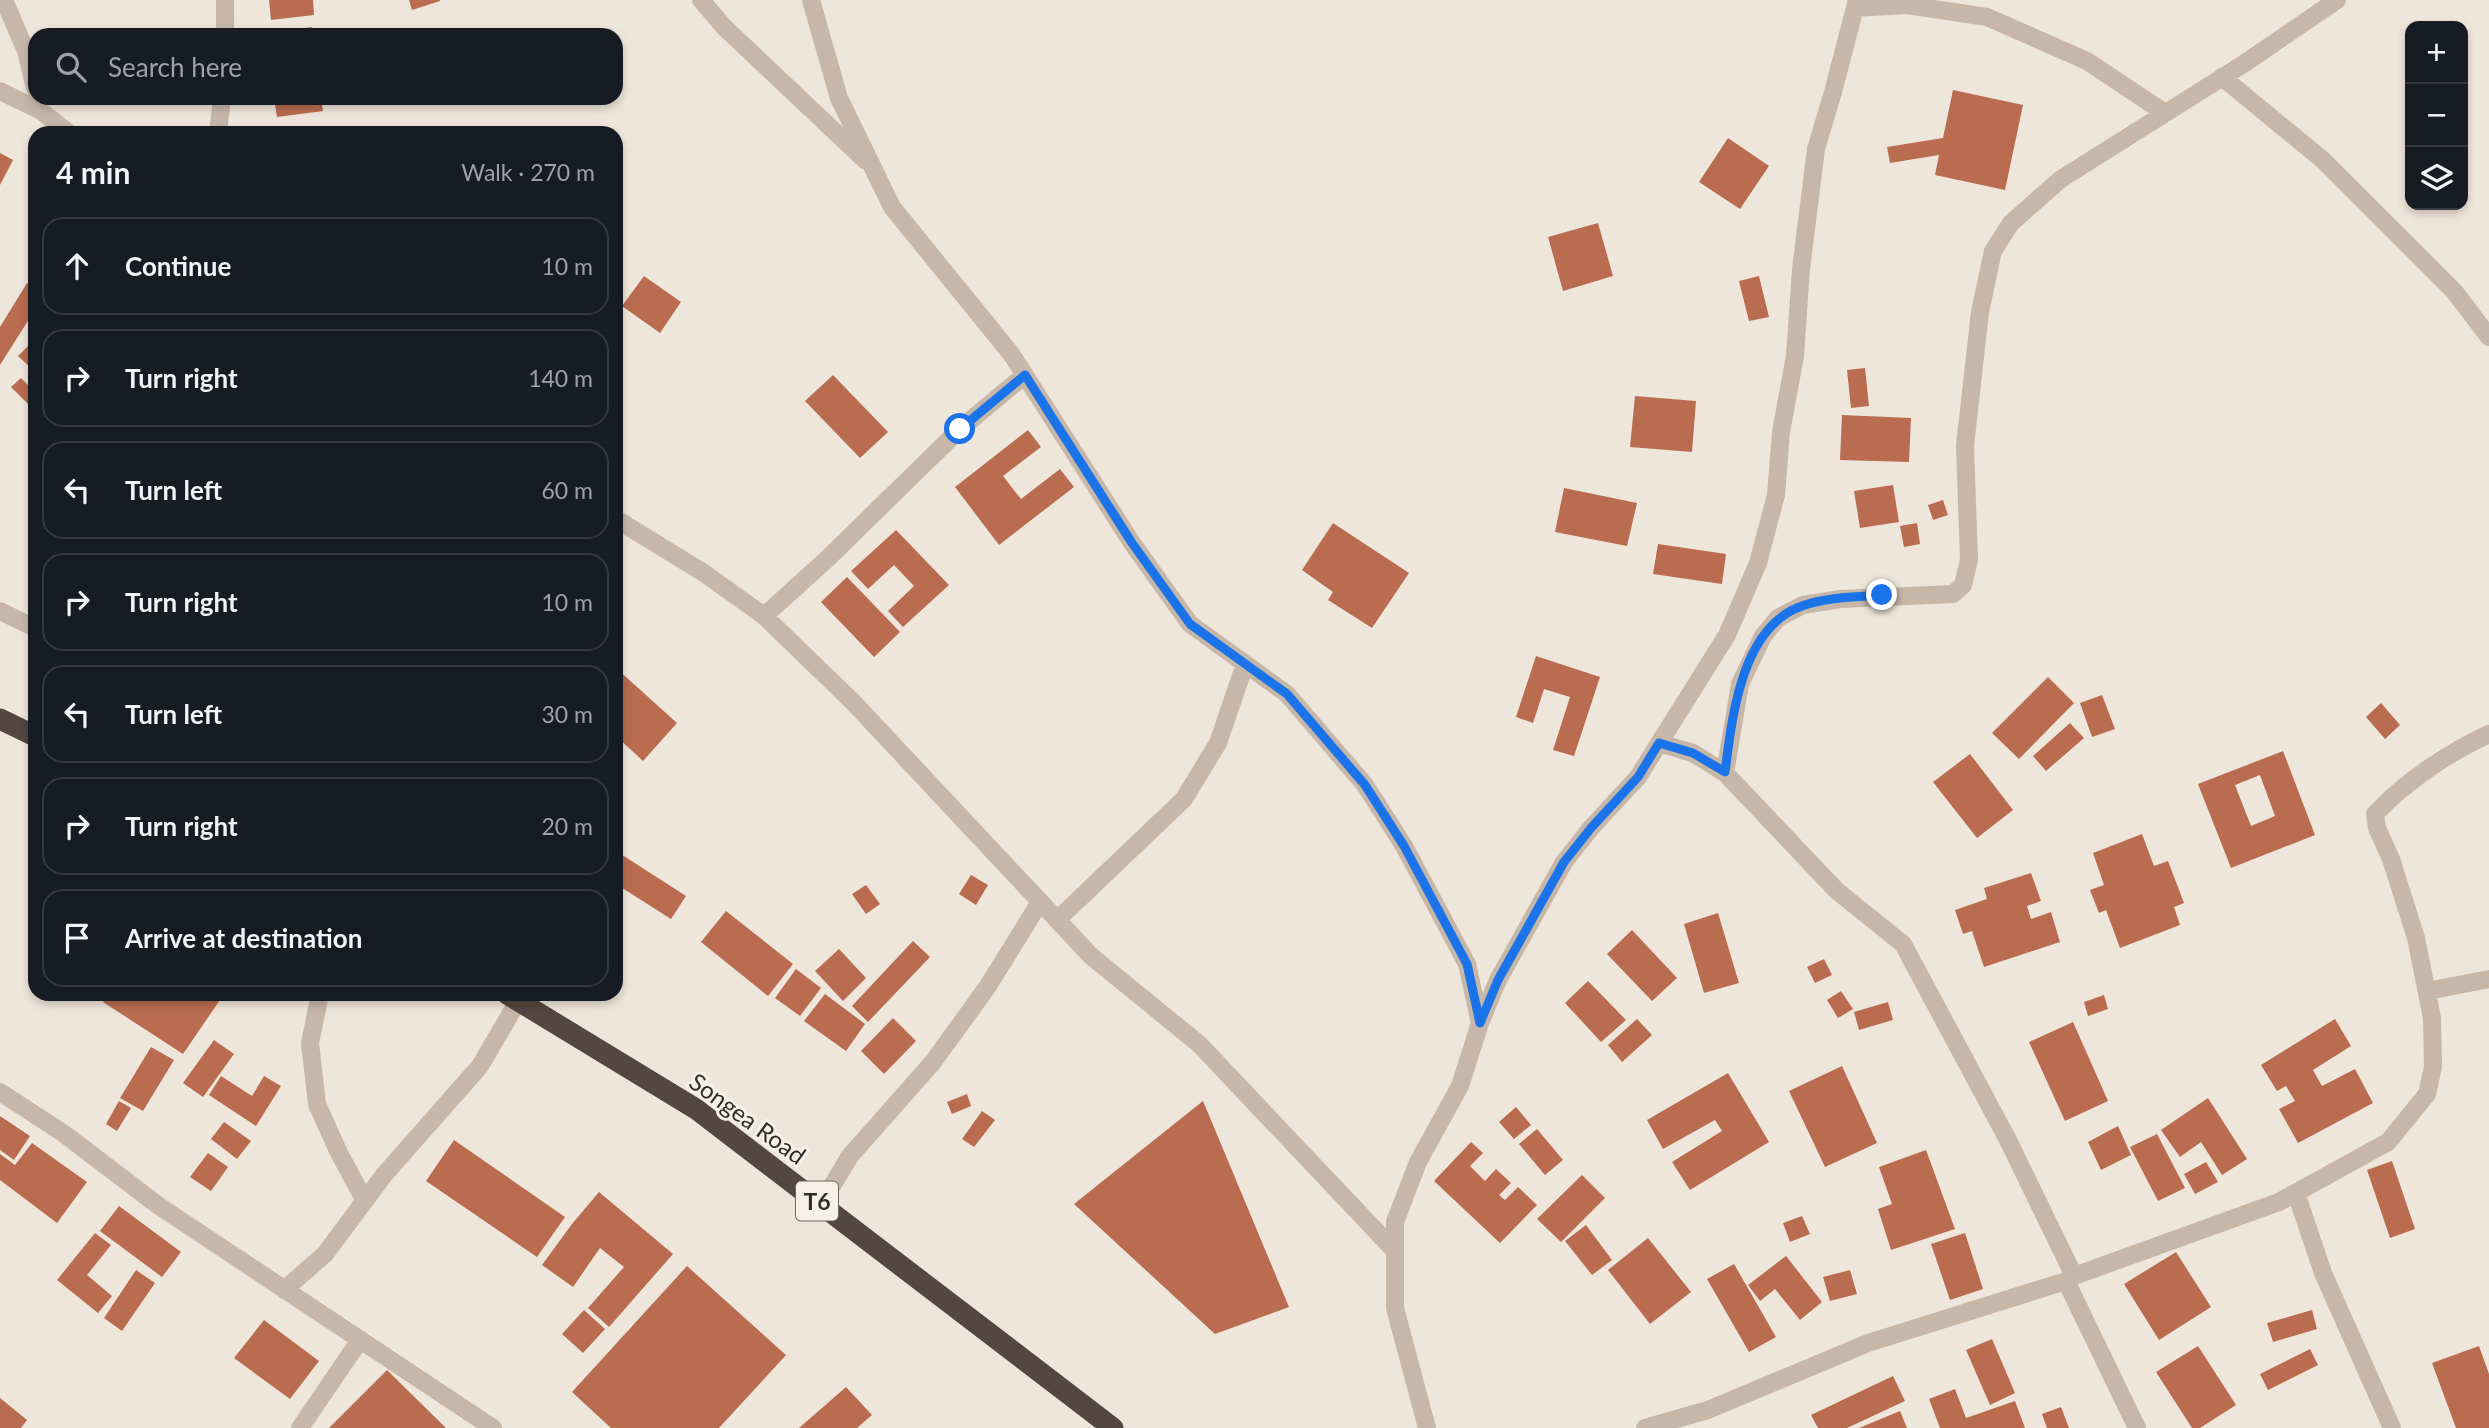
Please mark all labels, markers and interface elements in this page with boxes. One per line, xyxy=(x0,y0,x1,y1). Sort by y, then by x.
map controls xyxy=(2405,21,2468,210)
button: + xyxy=(2405,21,2468,84)
search box xyxy=(28,28,623,105)
icon: search xyxy=(52,48,90,86)
text: Search here xyxy=(108,51,242,83)
button: − xyxy=(2405,84,2468,147)
button: layers xyxy=(2405,147,2468,210)
text: 4 min xyxy=(56,154,130,190)
text: Walk · 270 m xyxy=(461,158,595,186)
icon: ahead xyxy=(58,247,96,285)
text: Continue xyxy=(125,250,231,282)
text: 10 m xyxy=(542,252,593,280)
icon: right xyxy=(58,359,96,397)
text: Turn right xyxy=(125,362,238,394)
text: 140 m xyxy=(528,364,593,392)
route start xyxy=(944,413,975,444)
icon: left xyxy=(58,471,96,509)
text: Turn left xyxy=(125,474,222,506)
text: 60 m xyxy=(542,476,593,504)
route end xyxy=(1866,579,1897,610)
icon: right xyxy=(58,583,96,621)
text: Turn right xyxy=(125,586,238,618)
text: 10 m xyxy=(542,588,593,616)
icon: left xyxy=(58,695,96,733)
text: Turn left xyxy=(125,698,222,730)
text: 30 m xyxy=(542,700,593,728)
icon: right xyxy=(58,807,96,845)
text: Turn right xyxy=(125,810,238,842)
text: 20 m xyxy=(542,812,593,840)
icon: arrive xyxy=(58,919,96,957)
text: Arrive at destination xyxy=(125,922,362,954)
street label: Songea Road xyxy=(684,1066,812,1170)
road number: T6 xyxy=(796,1182,838,1220)

